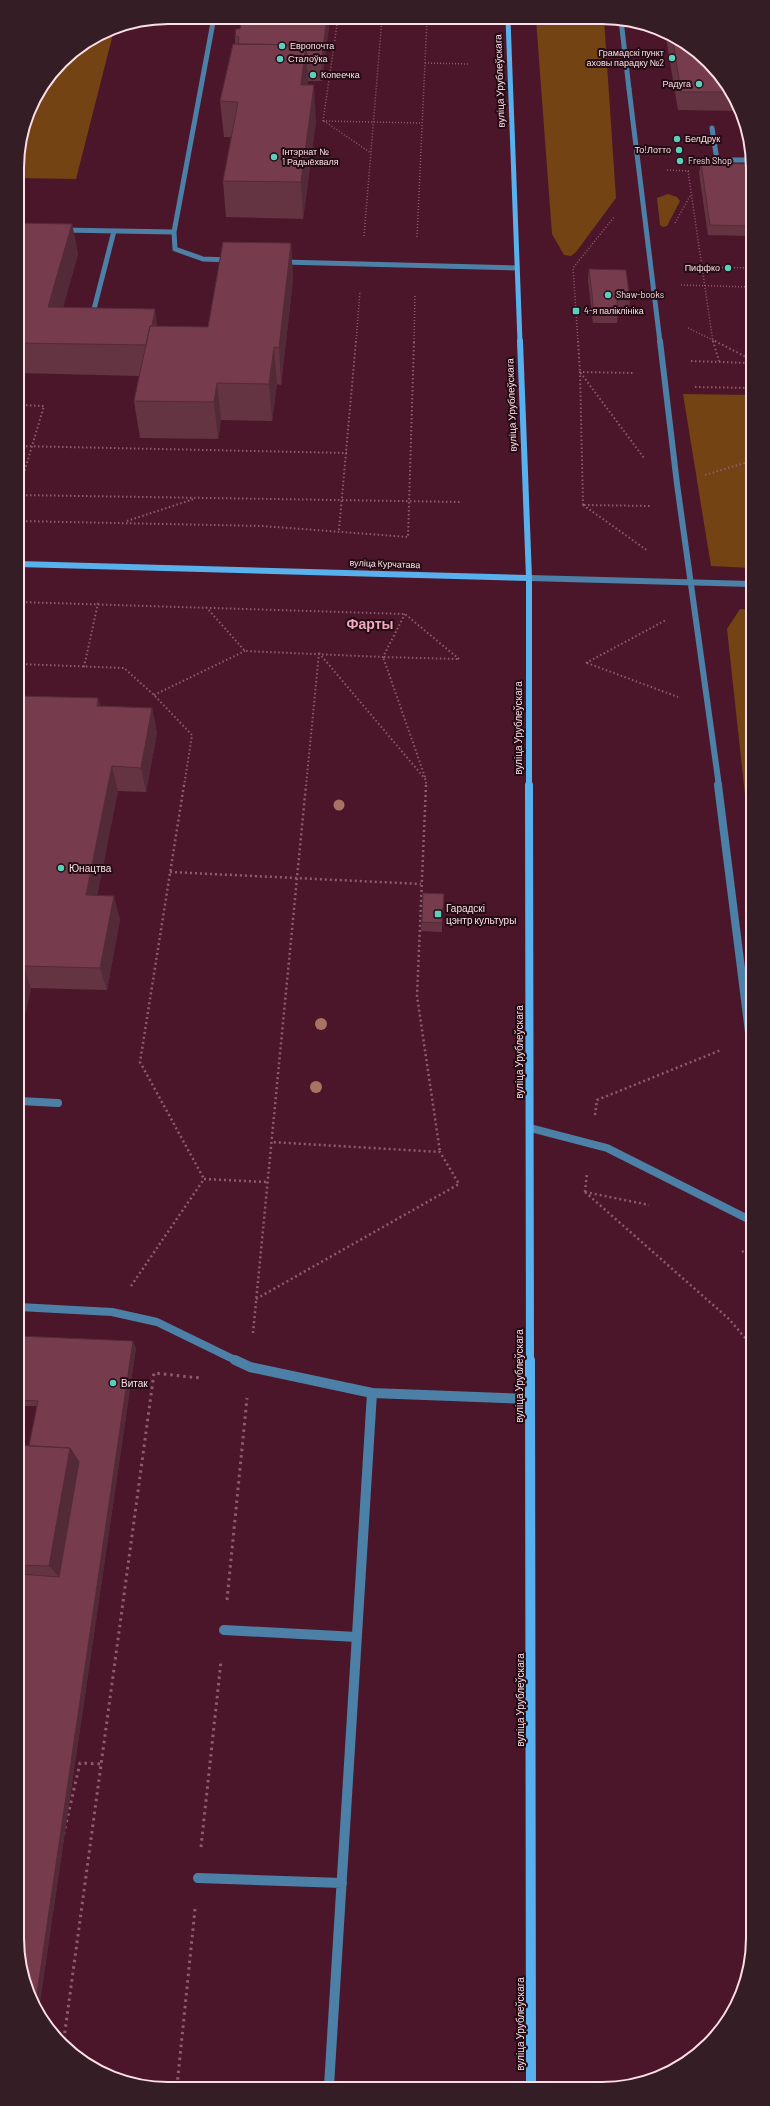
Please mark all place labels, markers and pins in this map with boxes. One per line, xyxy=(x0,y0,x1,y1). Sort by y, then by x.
place label: Европочта xyxy=(290,40,334,51)
marker: Европочта xyxy=(277,41,287,51)
place label: Грамадскі пункт аховы парадку №2 xyxy=(587,47,664,68)
place label: Сталоўка xyxy=(288,53,328,64)
marker: Грамадскі пункт аховы парадку №2 xyxy=(667,53,677,63)
marker: Сталоўка xyxy=(275,54,285,64)
place label: Копеечка xyxy=(321,69,360,80)
marker: Копеечка xyxy=(308,70,318,80)
place label: Радуга xyxy=(662,78,691,89)
marker: Радуга xyxy=(694,79,704,89)
place label: БелДрук xyxy=(685,133,720,144)
marker: БелДрук xyxy=(672,134,682,144)
place label: То!Лотто xyxy=(634,144,671,155)
marker: То!Лотто xyxy=(674,145,684,155)
place label: Інтэрнат № 1 Радыёхваля xyxy=(282,146,339,167)
marker: Інтэрнат № 1 Радыёхваля xyxy=(269,152,279,162)
place label: Fresh Shop xyxy=(688,155,732,166)
marker: Fresh Shop xyxy=(675,156,685,166)
place label: Пиффко xyxy=(685,262,720,273)
marker: Пиффко xyxy=(723,263,733,273)
place label: Shaw-books xyxy=(616,289,664,300)
marker: Shaw-books xyxy=(603,290,613,300)
place label: 4-я паліклініка xyxy=(584,305,644,316)
marker: 4-я паліклініка xyxy=(571,306,581,316)
place label: Юнацтва xyxy=(69,862,112,874)
marker: Юнацтва xyxy=(56,863,66,873)
place label: Гарадскі цэнтр культуры xyxy=(446,902,516,926)
marker: Гарадскі цэнтр культуры xyxy=(433,909,443,919)
place label: Витак xyxy=(121,1377,148,1389)
marker: Витак xyxy=(108,1378,118,1388)

